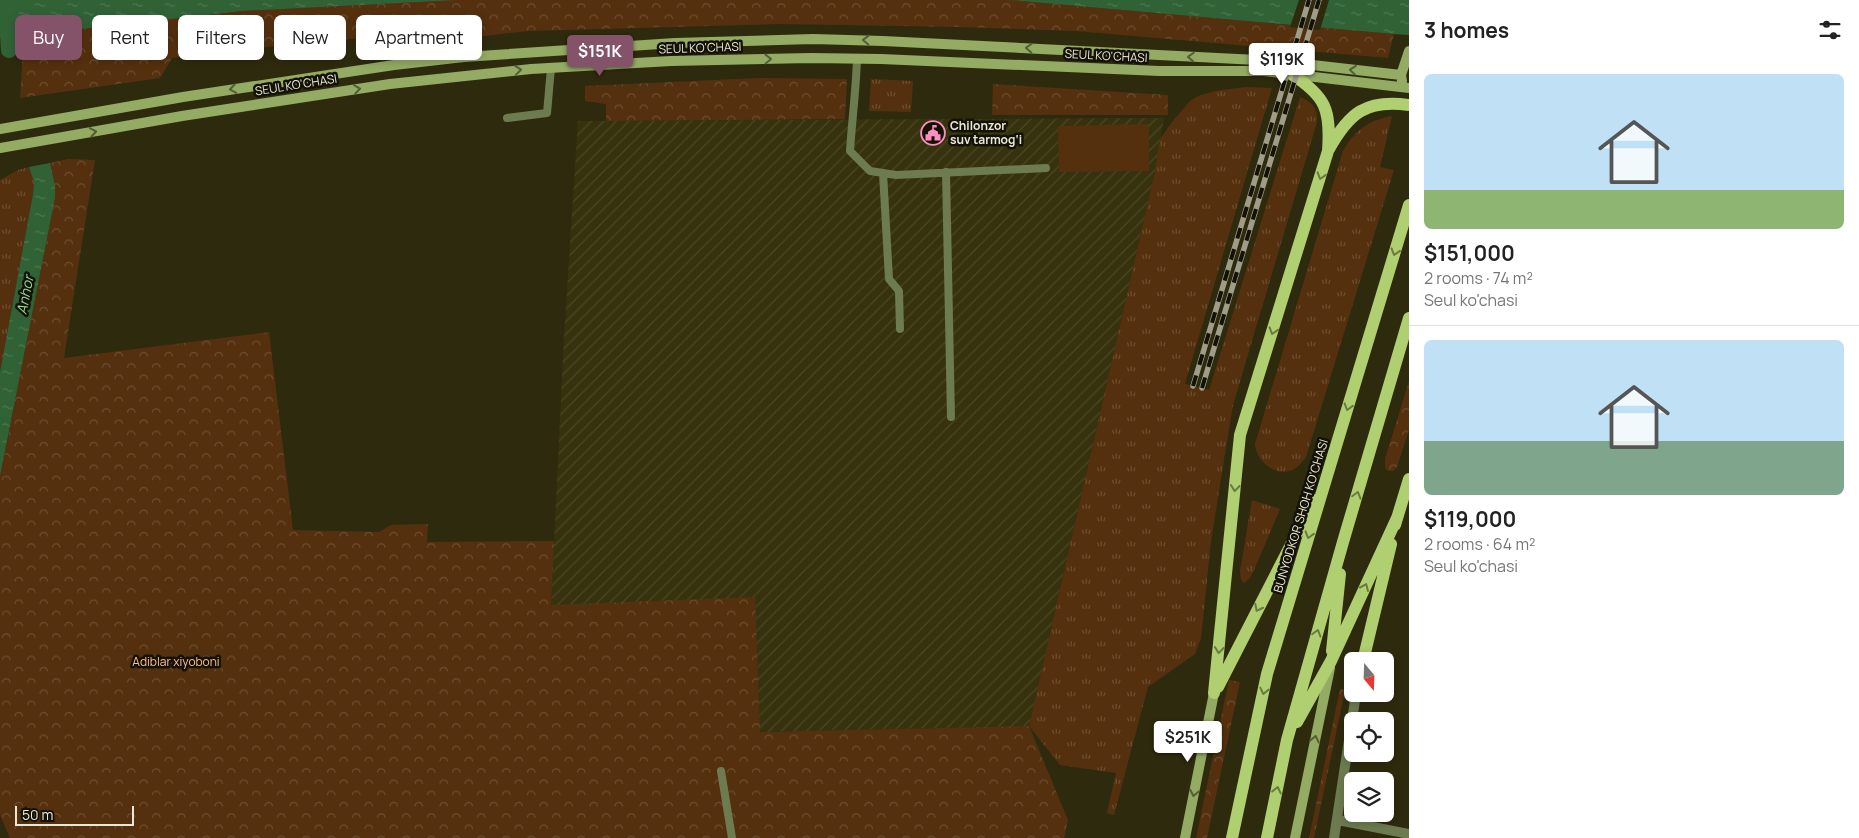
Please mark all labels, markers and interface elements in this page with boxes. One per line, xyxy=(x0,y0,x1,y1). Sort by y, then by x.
chip: Buy xyxy=(15,15,82,60)
chip: Rent xyxy=(92,15,168,60)
chip: Filters xyxy=(178,15,264,60)
chip: New xyxy=(274,15,346,60)
chip: Apartment xyxy=(356,15,482,60)
text: 3 homes xyxy=(1424,16,1509,44)
icon: filters xyxy=(1816,16,1844,44)
pin: $151K xyxy=(565,34,635,77)
one-way arrow xyxy=(862,35,870,46)
street label: SEUL KO'CHASI xyxy=(658,38,742,57)
text: $151K xyxy=(578,40,622,62)
pin: $119K xyxy=(1247,42,1317,85)
one-way arrow xyxy=(1024,43,1032,54)
street label: SEUL KO'CHASI xyxy=(1064,45,1148,66)
text: $119K xyxy=(1260,48,1304,70)
one-way arrow xyxy=(1187,51,1195,62)
one-way arrow xyxy=(764,54,772,64)
one-way arrow xyxy=(514,65,522,76)
one-way arrow xyxy=(1348,65,1356,76)
street label: SEUL KO'CHASI xyxy=(254,70,338,99)
one-way arrow xyxy=(229,83,238,93)
one-way arrow xyxy=(353,84,361,95)
icon: home xyxy=(1589,107,1679,197)
place label: Chilonzor suv tarmog‘i xyxy=(950,117,1022,148)
public building icon: Chilonzor suv tarmog‘i xyxy=(920,120,946,146)
one-way arrow xyxy=(88,127,97,137)
one-way arrow xyxy=(1316,171,1326,179)
text: $151,000 xyxy=(1424,239,1515,267)
one-way arrow xyxy=(1390,247,1400,255)
text: 2 rooms · 74 m² xyxy=(1424,267,1533,289)
water label: Anhor xyxy=(11,272,38,316)
text: Seul ko'chasi xyxy=(1424,289,1518,311)
one-way arrow xyxy=(1268,326,1278,334)
icon: home xyxy=(1589,372,1679,462)
one-way arrow xyxy=(1343,403,1353,411)
street label: BUNYODKOR SHOH KO'CHASI xyxy=(1269,437,1332,595)
one-way arrow xyxy=(1230,484,1241,492)
one-way arrow xyxy=(1351,491,1361,499)
text: $119,000 xyxy=(1424,505,1516,533)
one-way arrow xyxy=(1305,530,1315,538)
text: 2 rooms · 64 m² xyxy=(1424,533,1535,555)
text: Seul ko'chasi xyxy=(1424,555,1518,577)
one-way arrow xyxy=(1359,583,1369,592)
one-way arrow xyxy=(1254,603,1264,612)
one-way arrow xyxy=(1312,629,1322,638)
one-way arrow xyxy=(1214,646,1225,654)
north arrow xyxy=(1344,652,1394,702)
map controls xyxy=(1344,652,1394,822)
park label: Adiblar xiyoboni xyxy=(132,653,220,670)
one-way arrow xyxy=(1259,686,1270,695)
button: locate xyxy=(1344,712,1394,762)
pin: $251K xyxy=(1153,720,1223,763)
text: $251K xyxy=(1165,726,1211,748)
one-way arrow xyxy=(1310,734,1320,743)
button: layers xyxy=(1344,772,1394,822)
one-way arrow xyxy=(1271,786,1281,795)
one-way arrow xyxy=(1190,788,1200,797)
scale bar xyxy=(15,803,134,826)
text: 50 m xyxy=(22,805,53,824)

